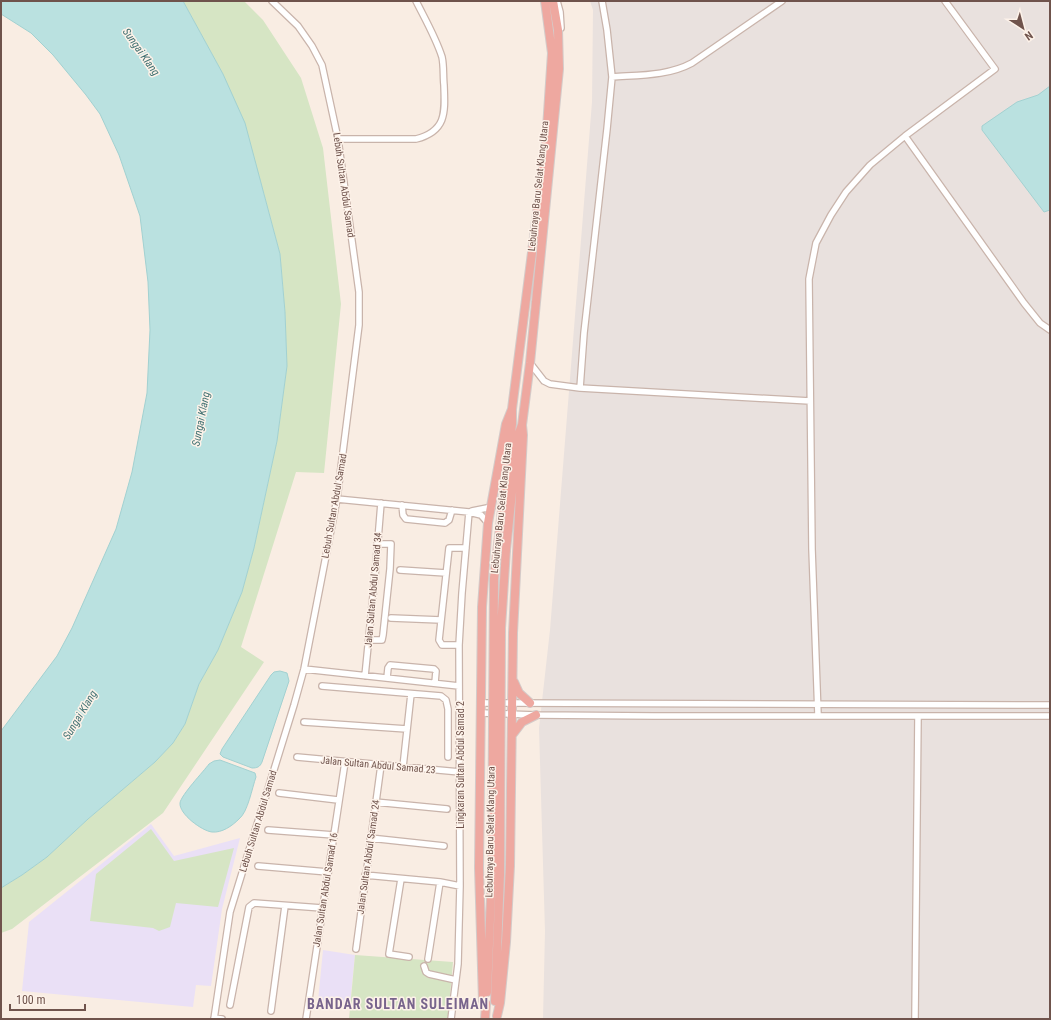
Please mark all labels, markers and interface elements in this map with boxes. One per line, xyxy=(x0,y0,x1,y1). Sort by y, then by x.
north arrow xyxy=(1003,8,1043,48)
water label: Sungai Klang xyxy=(120,26,163,79)
text: N xyxy=(1022,28,1035,43)
street label: Lebuhraya Baru Selat Klang Utara xyxy=(526,120,550,252)
street label: Lebuh Sultan Abdul Samad xyxy=(331,132,357,238)
water label: Sungai Klang xyxy=(189,390,213,447)
street label: Lebuhraya Baru Selat Klang Utara xyxy=(489,442,513,574)
street label: Lebuh Sultan Abdul Samad xyxy=(319,453,349,559)
street label: Jalan Sultan Abdul Samad 34 xyxy=(362,532,384,648)
water label: Sungai Klang xyxy=(60,687,100,742)
street label: Lingkaran Sultan Abdul Samad 2 xyxy=(455,701,466,829)
street label: Jalan Sultan Abdul Samad 23 xyxy=(320,754,436,776)
street label: Lebuhraya Baru Selat Klang Utara xyxy=(483,766,497,898)
street label: Lebuh Sultan Abdul Samad xyxy=(237,769,279,873)
street label: Jalan Sultan Abdul Samad 24 xyxy=(355,799,381,915)
street label: Jalan Sultan Abdul Samad 16 xyxy=(311,832,339,948)
scale bar xyxy=(10,986,85,1012)
text: 100 m xyxy=(16,993,46,1007)
district label: BANDAR SULTAN SULEIMAN xyxy=(307,996,489,1012)

